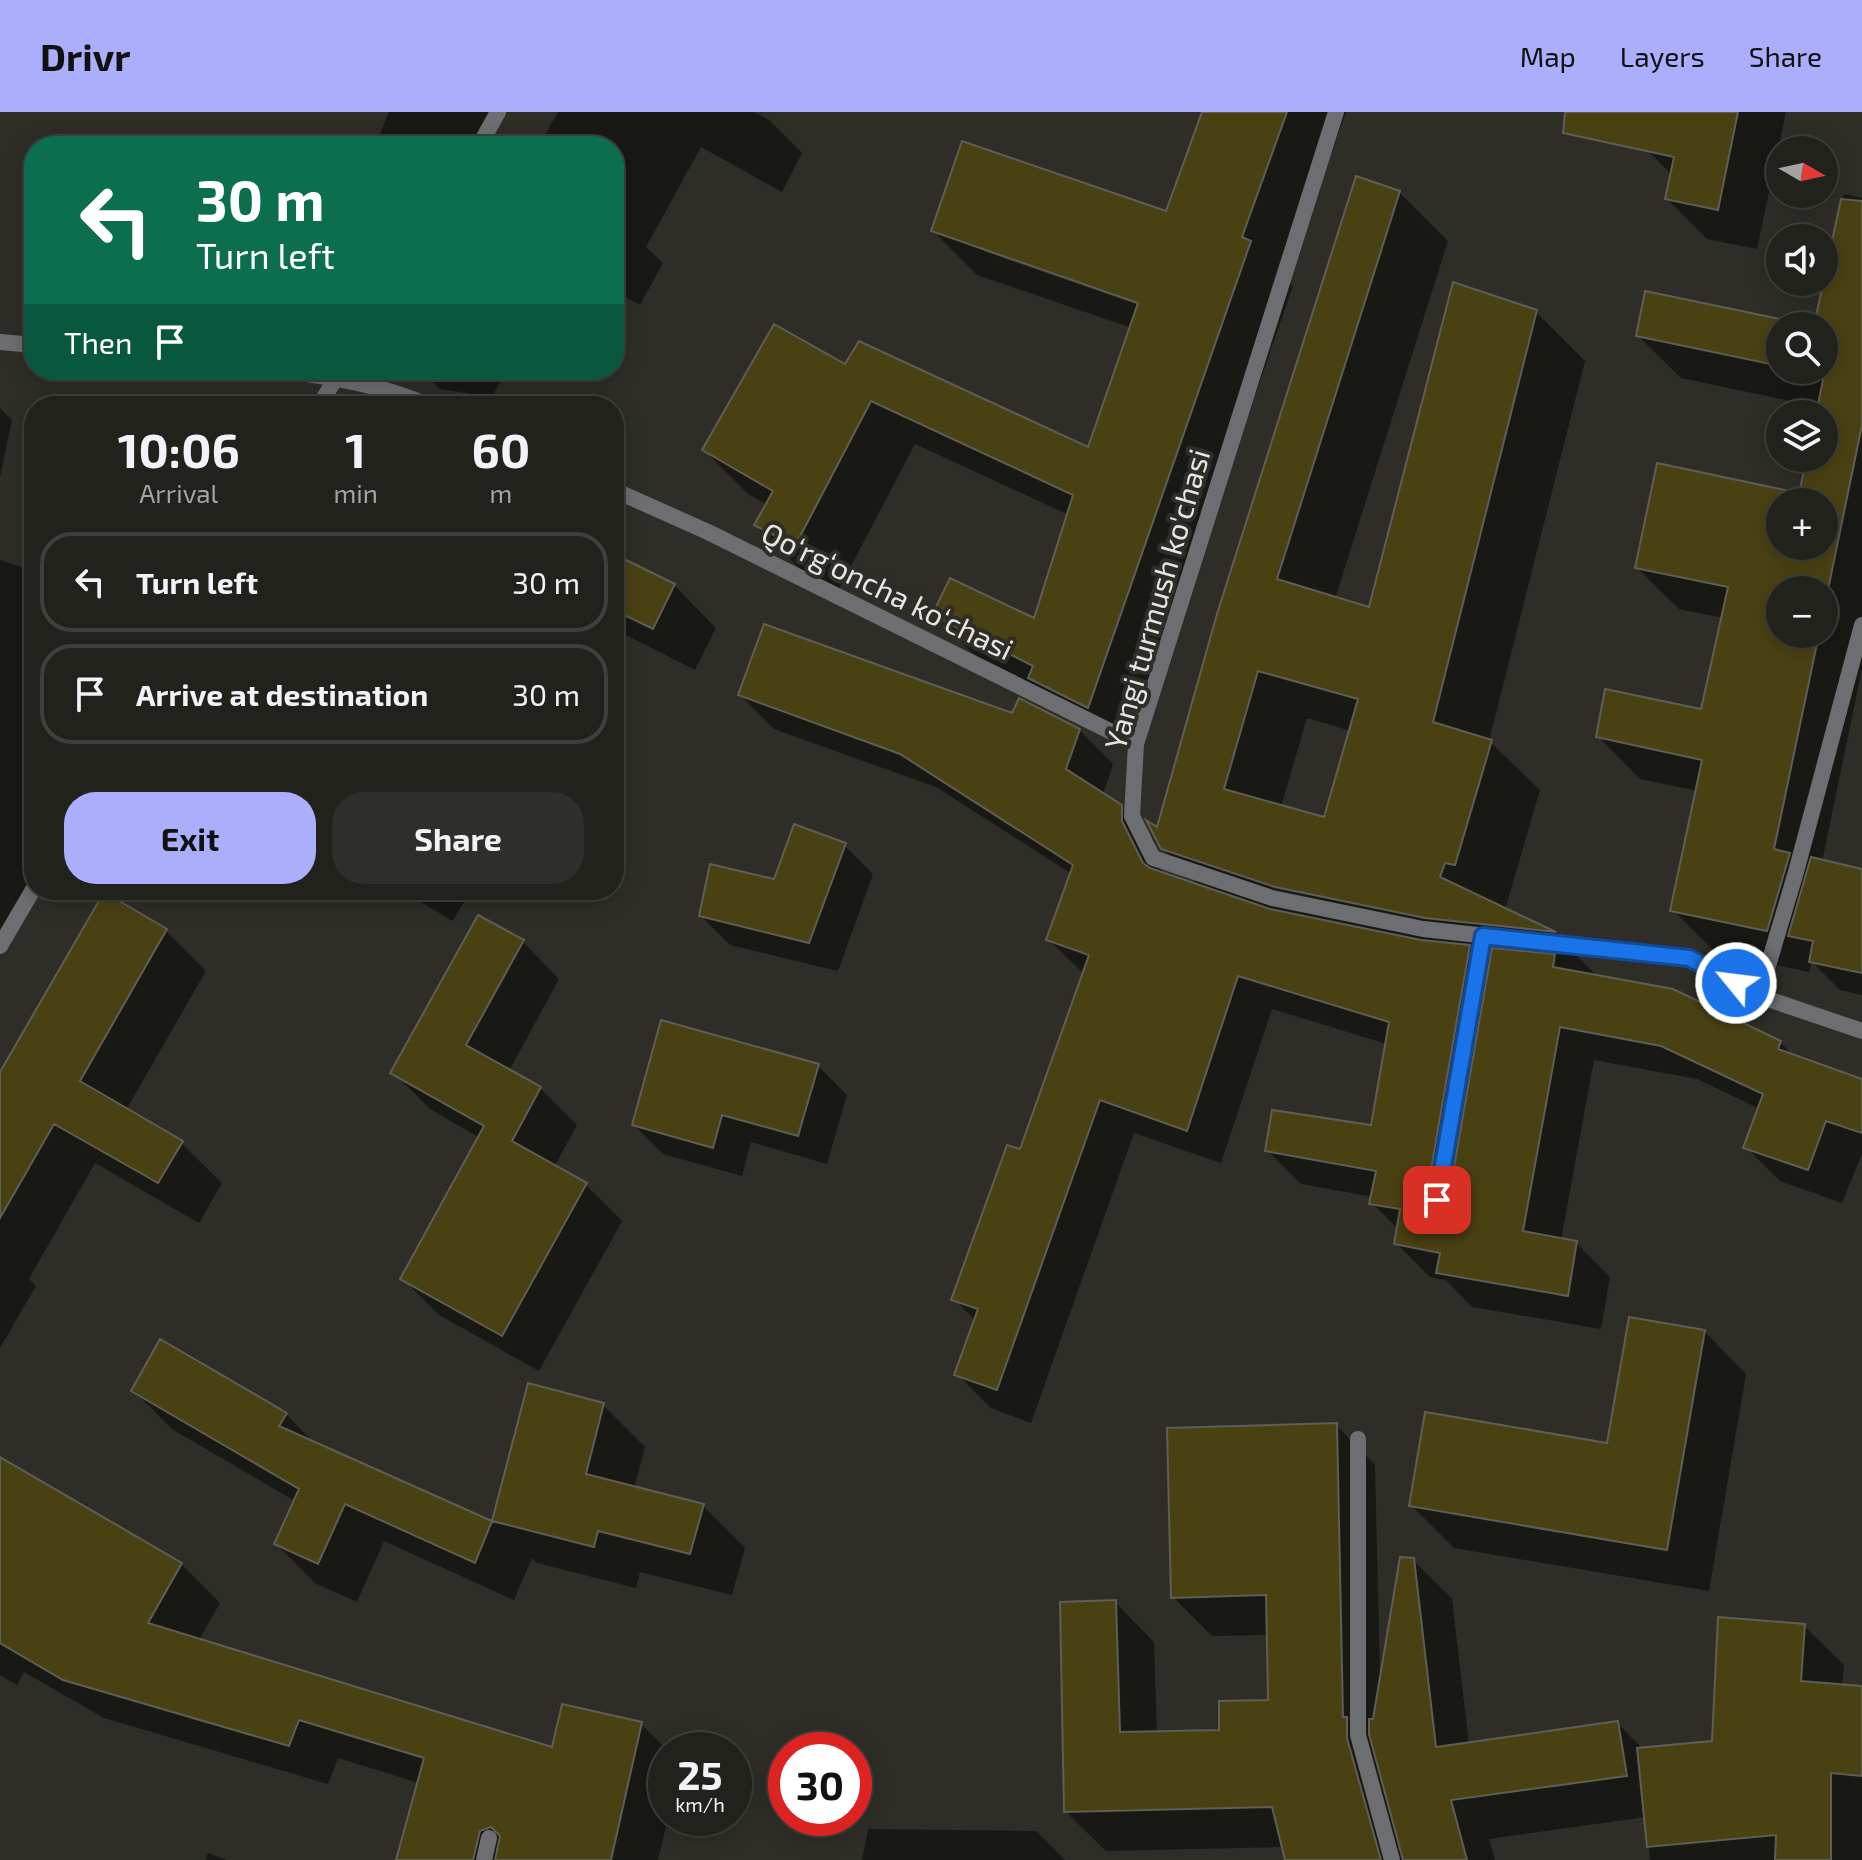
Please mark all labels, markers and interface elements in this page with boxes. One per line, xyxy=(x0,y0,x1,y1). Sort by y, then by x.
text: Drivr xyxy=(40,33,130,79)
text: Map xyxy=(1520,39,1576,73)
text: Layers xyxy=(1620,39,1705,73)
text: Share xyxy=(1749,39,1822,73)
north arrow xyxy=(1766,136,1838,208)
map controls xyxy=(1766,136,1838,648)
text: 30 m xyxy=(196,165,325,232)
icon: left xyxy=(64,168,168,272)
button: sound xyxy=(1766,224,1838,296)
text: Turn left xyxy=(196,233,335,276)
button: search xyxy=(1766,312,1838,384)
icon: arrive xyxy=(148,320,192,364)
text: Then xyxy=(64,324,132,360)
button: layers xyxy=(1766,400,1838,472)
text: 10:06 xyxy=(118,420,240,478)
text: 1 xyxy=(345,420,366,478)
text: 60 xyxy=(472,420,530,478)
street label: Yangi turmush ko'chasi xyxy=(1096,444,1216,754)
text: Arrival xyxy=(139,477,218,508)
text: min xyxy=(334,477,378,508)
text: m xyxy=(490,477,512,508)
button: + xyxy=(1766,488,1838,560)
street label: Qo‘rg‘oncha ko‘chasi xyxy=(756,513,1020,667)
icon: left xyxy=(68,560,112,604)
text: Turn left xyxy=(136,564,258,600)
text: 30 m xyxy=(512,564,580,600)
button: − xyxy=(1766,576,1838,648)
icon: arrive xyxy=(68,672,112,716)
text: Arrive at destination xyxy=(136,676,428,712)
text: 30 m xyxy=(512,676,580,712)
button: Exit xyxy=(64,792,316,884)
button: Share xyxy=(332,792,584,884)
position arrow xyxy=(1694,941,1778,1025)
pin xyxy=(1403,1166,1471,1234)
icon: arrive xyxy=(1415,1178,1459,1222)
speed limit sign: 30 xyxy=(768,1732,872,1836)
text: 25 xyxy=(677,1750,723,1798)
text: km/h xyxy=(675,1792,725,1816)

